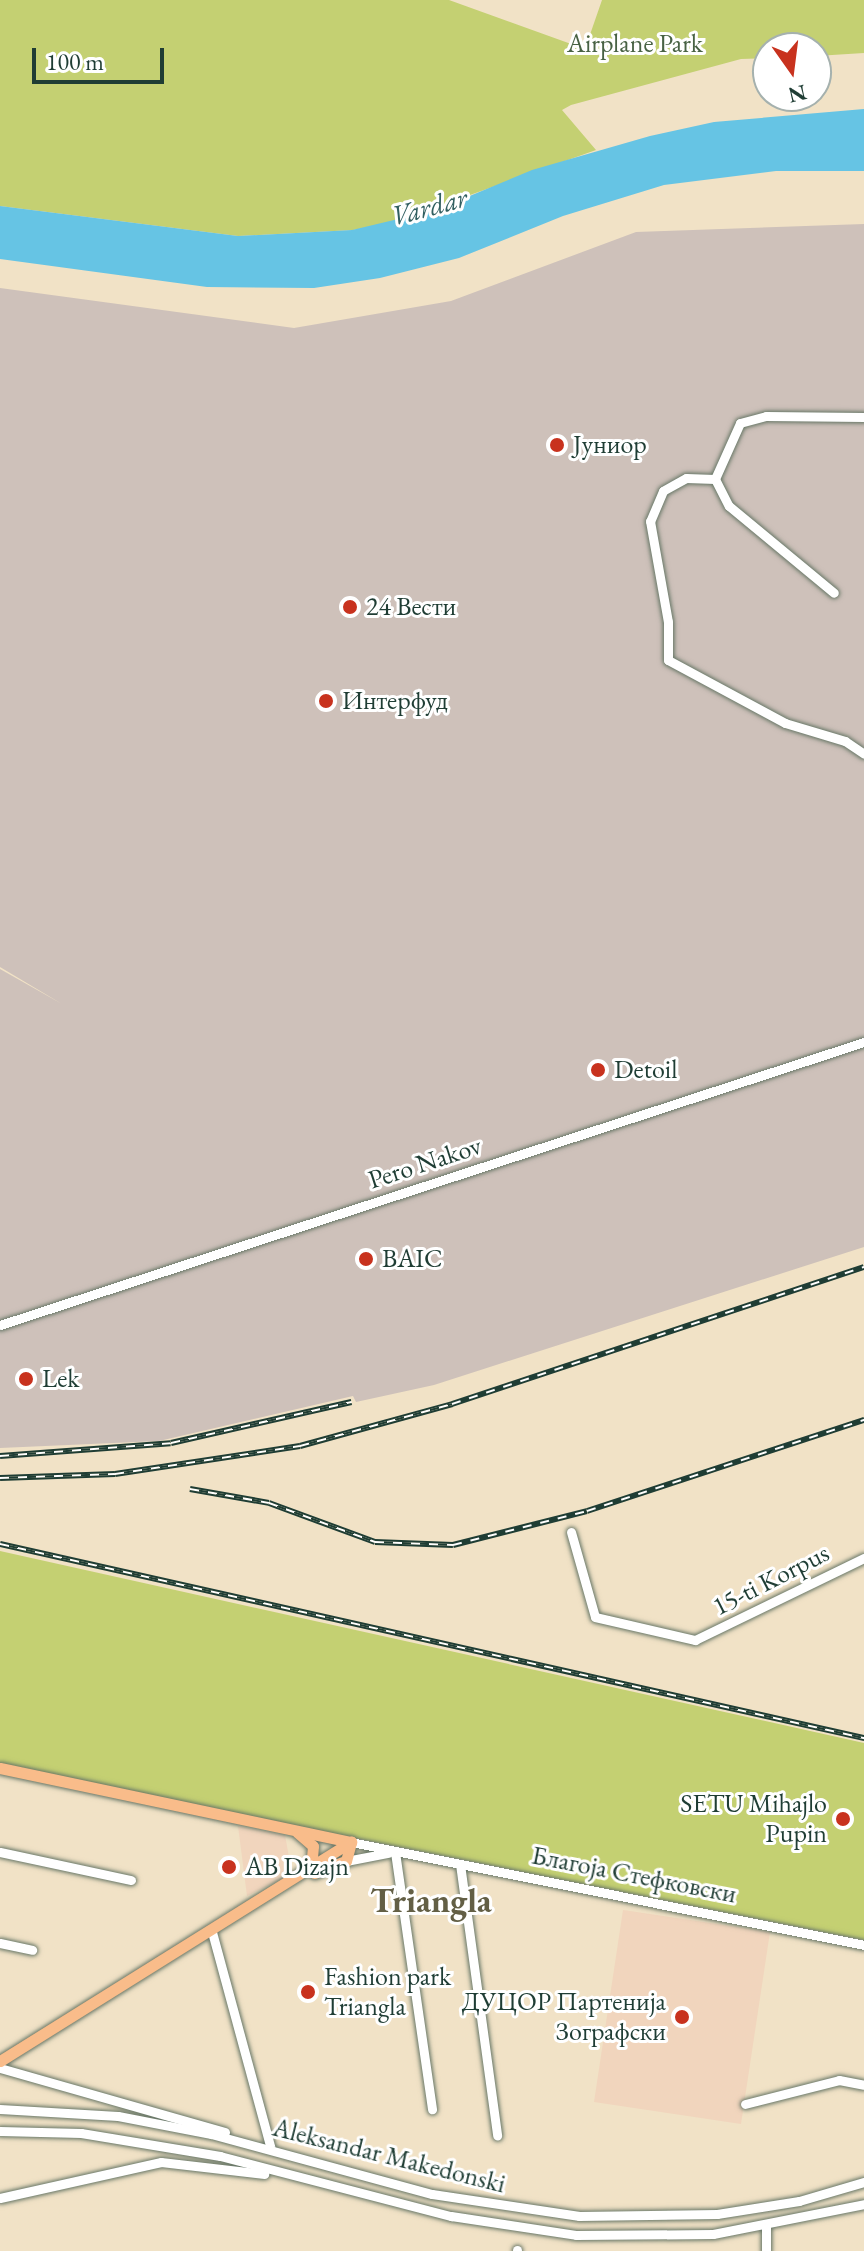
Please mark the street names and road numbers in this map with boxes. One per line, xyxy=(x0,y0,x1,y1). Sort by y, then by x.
street label: Pero Nakov xyxy=(365,1130,485,1196)
street label: 15-ti Korpus xyxy=(707,1537,835,1623)
street label: Благоја Стефковски xyxy=(529,1840,739,1910)
street label: Aleksandar Makedonski xyxy=(269,2112,509,2200)

